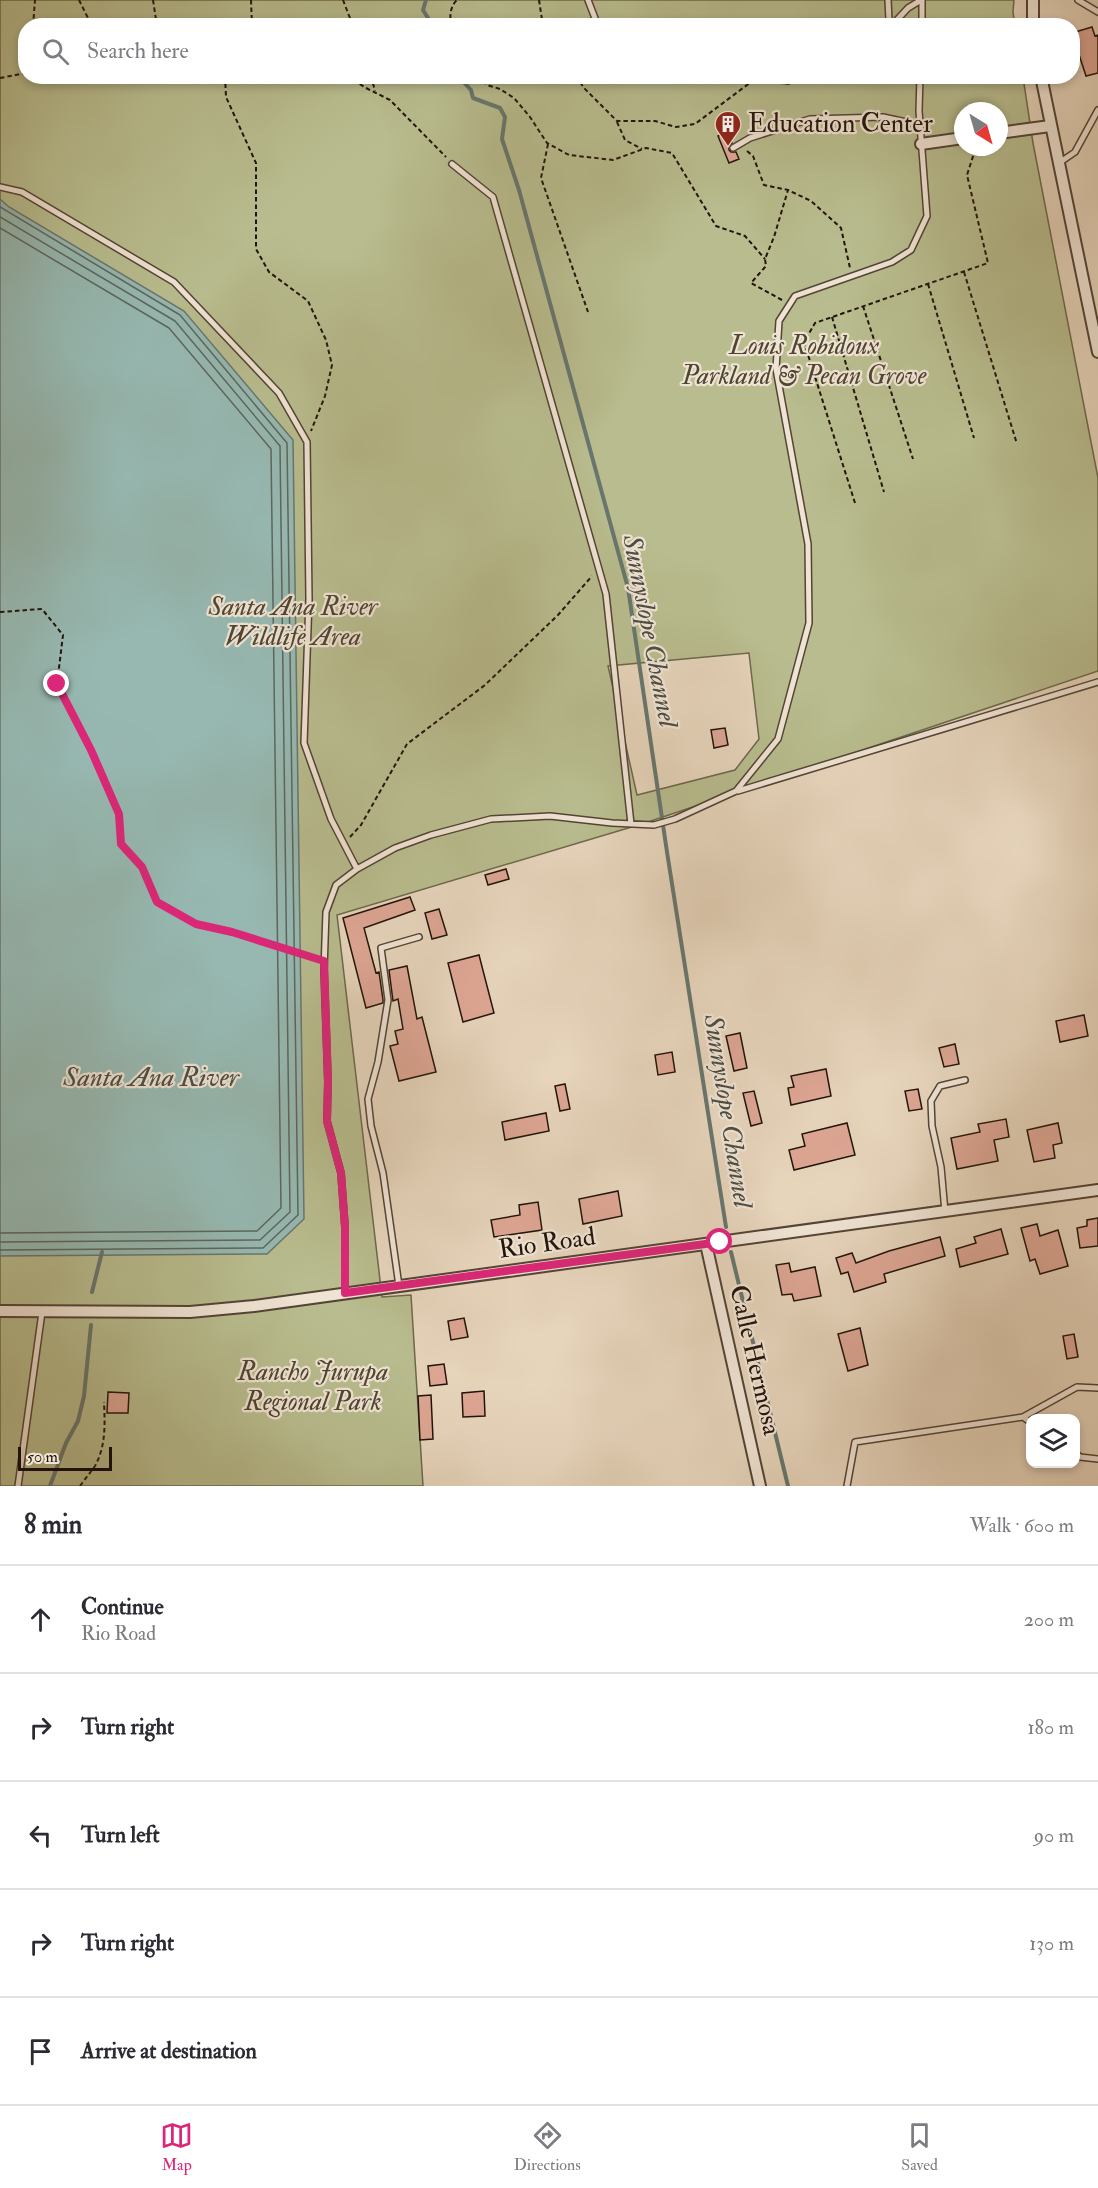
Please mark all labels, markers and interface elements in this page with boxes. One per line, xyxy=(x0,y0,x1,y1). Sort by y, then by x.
search box xyxy=(18,18,1080,84)
icon: search xyxy=(39,35,72,68)
text: Search here xyxy=(87,37,189,65)
north arrow xyxy=(954,102,1008,156)
place label: Education Center xyxy=(748,108,933,140)
building icon: Education Center xyxy=(713,109,743,147)
park label: Louis Robidoux Parkland & Pecan Grove xyxy=(681,330,927,392)
water label: Sunnyslope Channel xyxy=(615,531,685,732)
park label: Santa Ana River Wildlife Area xyxy=(207,591,379,653)
route end xyxy=(43,670,69,696)
water label: Sunnyslope Channel xyxy=(696,1011,760,1213)
water label: Santa Ana River xyxy=(62,1061,241,1094)
street label: Rio Road xyxy=(496,1220,598,1266)
route start xyxy=(706,1228,732,1254)
street label: Calle Hermosa xyxy=(722,1282,788,1438)
park label: Rancho Jurupa Regional Park xyxy=(237,1356,388,1418)
map controls xyxy=(1026,1414,1080,1468)
button: layers xyxy=(1026,1414,1080,1468)
scale bar xyxy=(18,1444,112,1472)
text: 50 m xyxy=(27,1447,58,1467)
text: 8 min xyxy=(24,1509,82,1541)
text: Walk · 600 m xyxy=(970,1513,1074,1538)
text: Continue xyxy=(81,1593,164,1621)
icon: ahead xyxy=(24,1603,57,1636)
text: 200 m xyxy=(1024,1607,1074,1632)
text: Rio Road xyxy=(81,1621,156,1646)
icon: right xyxy=(24,1711,57,1744)
text: Turn right xyxy=(81,1713,174,1741)
text: 180 m xyxy=(1027,1715,1074,1740)
icon: left xyxy=(24,1819,57,1852)
text: Turn left xyxy=(81,1821,160,1849)
text: 90 m xyxy=(1034,1823,1074,1848)
icon: right xyxy=(24,1927,57,1960)
text: Turn right xyxy=(81,1929,174,1957)
text: 130 m xyxy=(1029,1931,1074,1956)
icon: arrive xyxy=(24,2035,57,2068)
text: Arrive at destination xyxy=(81,2037,257,2065)
tab: Map xyxy=(160,2119,193,2175)
tab: Directions xyxy=(514,2119,581,2175)
tab: Saved xyxy=(901,2119,938,2175)

